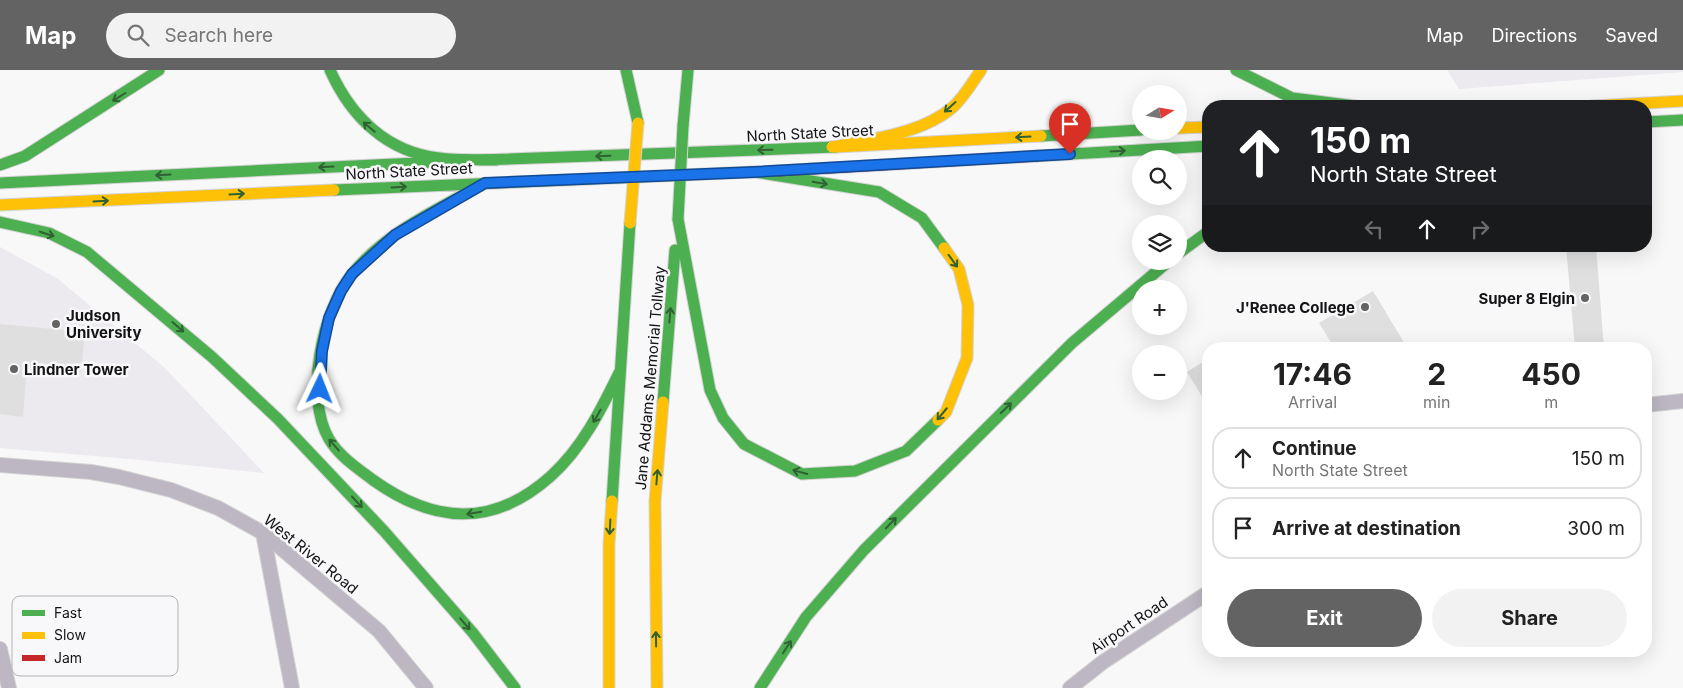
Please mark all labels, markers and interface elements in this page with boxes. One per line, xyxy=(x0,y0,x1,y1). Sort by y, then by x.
search box xyxy=(106,13,456,58)
text: Map xyxy=(25,21,76,50)
icon: search xyxy=(124,21,152,49)
text: Search here xyxy=(164,24,273,47)
text: Map xyxy=(1426,25,1464,46)
text: Directions xyxy=(1492,25,1577,46)
text: Saved xyxy=(1605,25,1658,46)
north arrow xyxy=(1132,85,1188,140)
map controls xyxy=(1132,85,1187,400)
one-way arrow xyxy=(112,92,126,103)
one-way arrow xyxy=(944,101,957,113)
pin xyxy=(1049,103,1091,154)
icon: arrive xyxy=(1056,110,1084,138)
text: 150 m xyxy=(1310,119,1411,161)
street label: North State Street xyxy=(746,120,874,146)
icon: ahead xyxy=(1227,120,1292,185)
one-way arrow xyxy=(362,121,375,132)
one-way arrow xyxy=(1015,132,1031,141)
one-way arrow xyxy=(758,145,774,154)
one-way arrow xyxy=(1109,146,1125,155)
button: search xyxy=(1132,150,1187,205)
one-way arrow xyxy=(595,151,612,161)
street label: North State Street xyxy=(345,158,473,184)
text: North State Street xyxy=(1310,161,1497,187)
one-way arrow xyxy=(318,163,334,172)
one-way arrow xyxy=(156,171,172,180)
one-way arrow xyxy=(812,178,828,188)
one-way arrow xyxy=(391,183,407,192)
one-way arrow xyxy=(229,190,245,199)
one-way arrow xyxy=(93,196,109,205)
button: layers xyxy=(1132,215,1187,270)
icon: left xyxy=(1360,215,1388,243)
icon: ahead xyxy=(1413,215,1441,243)
icon: right xyxy=(1466,215,1494,243)
one-way arrow xyxy=(39,229,55,239)
one-way arrow xyxy=(948,254,958,268)
street label: Jane Addams Memorial Tollway xyxy=(631,264,669,491)
button: + xyxy=(1132,280,1187,335)
place label: Super 8 Elgin xyxy=(1478,289,1575,308)
marker: Super 8 Elgin xyxy=(1579,292,1591,304)
place label: J'Renee College xyxy=(1236,298,1355,317)
marker: J'Renee College xyxy=(1359,301,1371,313)
place label: Judson University xyxy=(66,306,141,342)
one-way arrow xyxy=(666,307,675,323)
marker: Judson University xyxy=(50,318,62,330)
one-way arrow xyxy=(172,322,185,333)
button: − xyxy=(1132,345,1187,400)
text: 17:46 xyxy=(1273,356,1352,392)
text: 2 xyxy=(1427,356,1446,392)
text: 450 xyxy=(1521,356,1581,392)
place label: Lindner Tower xyxy=(24,360,129,379)
position arrow xyxy=(293,362,345,414)
marker: Lindner Tower xyxy=(8,363,20,375)
text: Arrival xyxy=(1288,392,1337,412)
text: min xyxy=(1423,392,1450,412)
text: m xyxy=(1544,392,1558,412)
one-way arrow xyxy=(999,402,1011,414)
one-way arrow xyxy=(937,408,948,421)
one-way arrow xyxy=(591,409,601,423)
text: Continue xyxy=(1272,437,1357,460)
one-way arrow xyxy=(328,438,339,451)
icon: ahead xyxy=(1229,444,1257,472)
text: 150 m xyxy=(1572,447,1625,470)
text: North State Street xyxy=(1272,460,1408,480)
one-way arrow xyxy=(792,466,808,476)
one-way arrow xyxy=(652,469,662,485)
one-way arrow xyxy=(351,496,363,509)
one-way arrow xyxy=(466,509,482,519)
street label: West River Road xyxy=(260,510,362,598)
icon: arrive xyxy=(1229,514,1257,542)
one-way arrow xyxy=(885,516,897,529)
text: Arrive at destination xyxy=(1272,517,1461,540)
text: 300 m xyxy=(1567,517,1625,540)
one-way arrow xyxy=(606,519,615,535)
button: Exit xyxy=(1227,589,1422,647)
button: Share xyxy=(1432,589,1627,647)
street label: Airport Road xyxy=(1087,592,1171,658)
legend xyxy=(12,596,178,676)
text: Fast xyxy=(54,604,82,621)
one-way arrow xyxy=(459,617,470,630)
text: Slow xyxy=(54,626,86,643)
one-way arrow xyxy=(651,632,661,648)
one-way arrow xyxy=(782,640,792,654)
text: Jam xyxy=(54,649,82,666)

